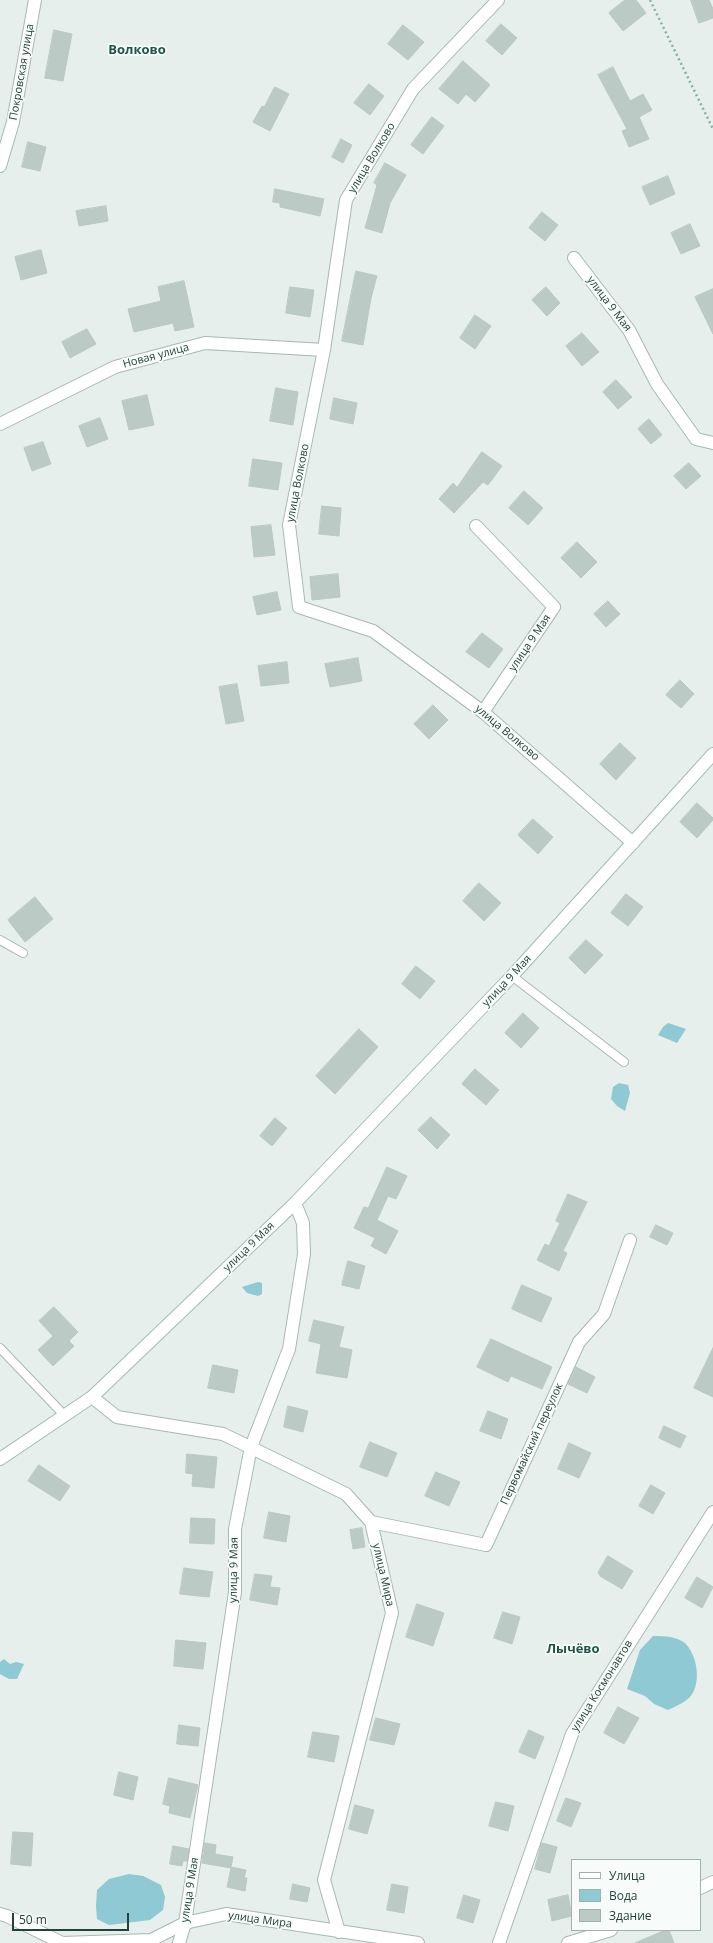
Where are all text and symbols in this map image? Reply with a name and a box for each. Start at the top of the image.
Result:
street label: Покровская улица [7,23,37,121]
district label: Волково [108,42,166,58]
street label: улица Волково [346,120,398,196]
street label: улица 9 Мая [584,274,634,334]
street label: Новая улица [121,341,191,371]
street label: улица Волково [284,443,312,523]
street label: улица 9 Мая [506,612,554,674]
street label: улица Волково [472,702,542,764]
street label: улица 9 Мая [480,952,534,1010]
street label: улица 9 Мая [221,1219,277,1275]
street label: Первомайский переулок [498,1381,566,1507]
street label: улица 9 Мая [227,1537,241,1603]
street label: улица Мира [369,1542,397,1608]
street label: улица Космонавтов [568,1638,636,1734]
district label: Лычёво [546,1641,600,1657]
street label: улица 9 Мая [178,1856,202,1924]
legend [571,1859,701,1931]
text: Улица [609,1867,645,1884]
text: Вода [609,1887,638,1904]
scale bar [14,1905,131,1931]
text: Здание [609,1907,652,1924]
street label: улица Мира [227,1909,293,1931]
text: 50 m [19,1911,47,1928]

